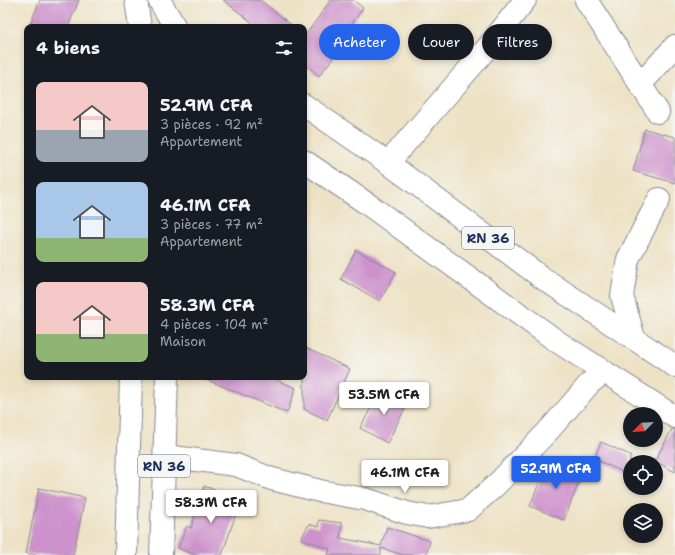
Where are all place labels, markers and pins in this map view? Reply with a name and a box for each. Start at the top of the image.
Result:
pin: 53.5M CFA [338,382,430,416]
pin: 52.9M CFA [510,456,602,490]
pin: 46.1M CFA [359,460,451,494]
pin: 58.3M CFA [165,490,257,524]

